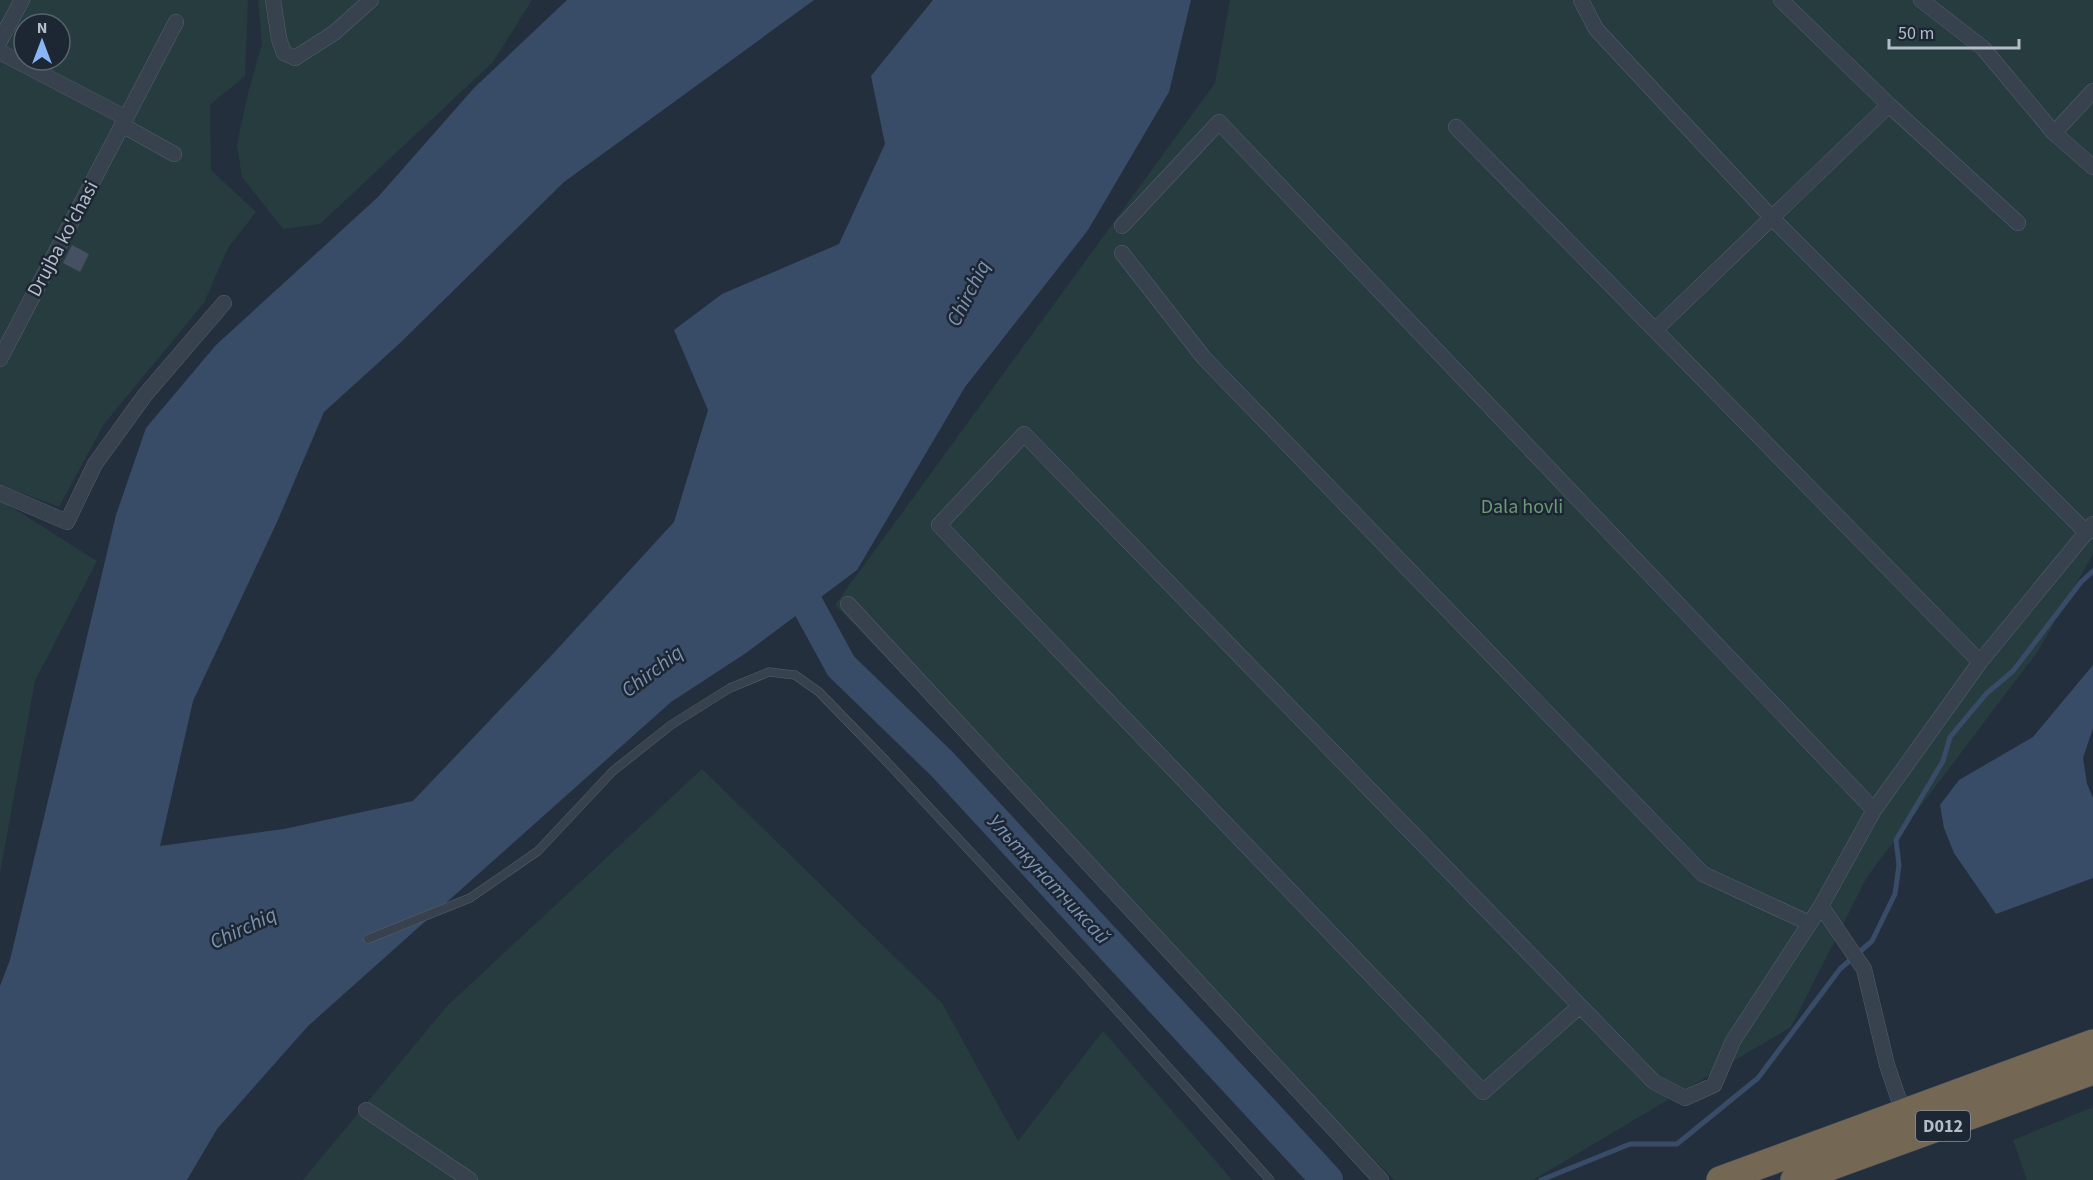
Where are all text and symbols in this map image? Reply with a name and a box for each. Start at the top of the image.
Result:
north arrow [12,12,72,72]
scale bar [1889,12,2020,50]
text: N [37,17,47,39]
text: 50 m [1898,21,1934,46]
street label: Drujba ko'chasi [21,176,105,302]
water label: Chirchiq [939,255,997,331]
park label: Dala hovli [1481,493,1563,521]
water label: Chirchiq [615,638,689,704]
water label: Ульткунатчиксай [981,807,1117,951]
water label: Chirchiq [205,899,281,957]
road number: D012 [1916,1111,1970,1141]

